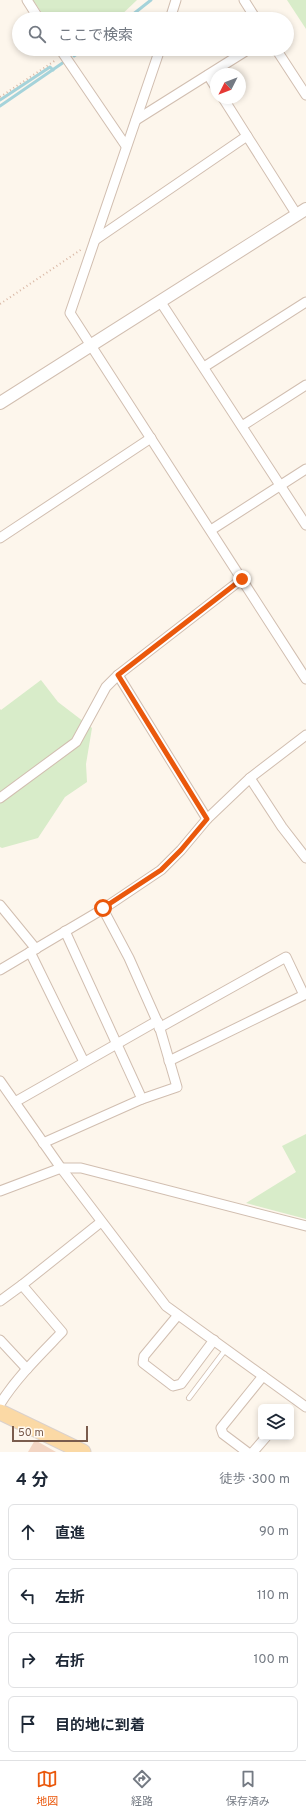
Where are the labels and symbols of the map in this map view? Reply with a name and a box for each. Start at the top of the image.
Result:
north arrow [210,68,246,104]
route end [233,570,251,588]
route start [94,899,112,917]
scale bar [12,1424,88,1443]

